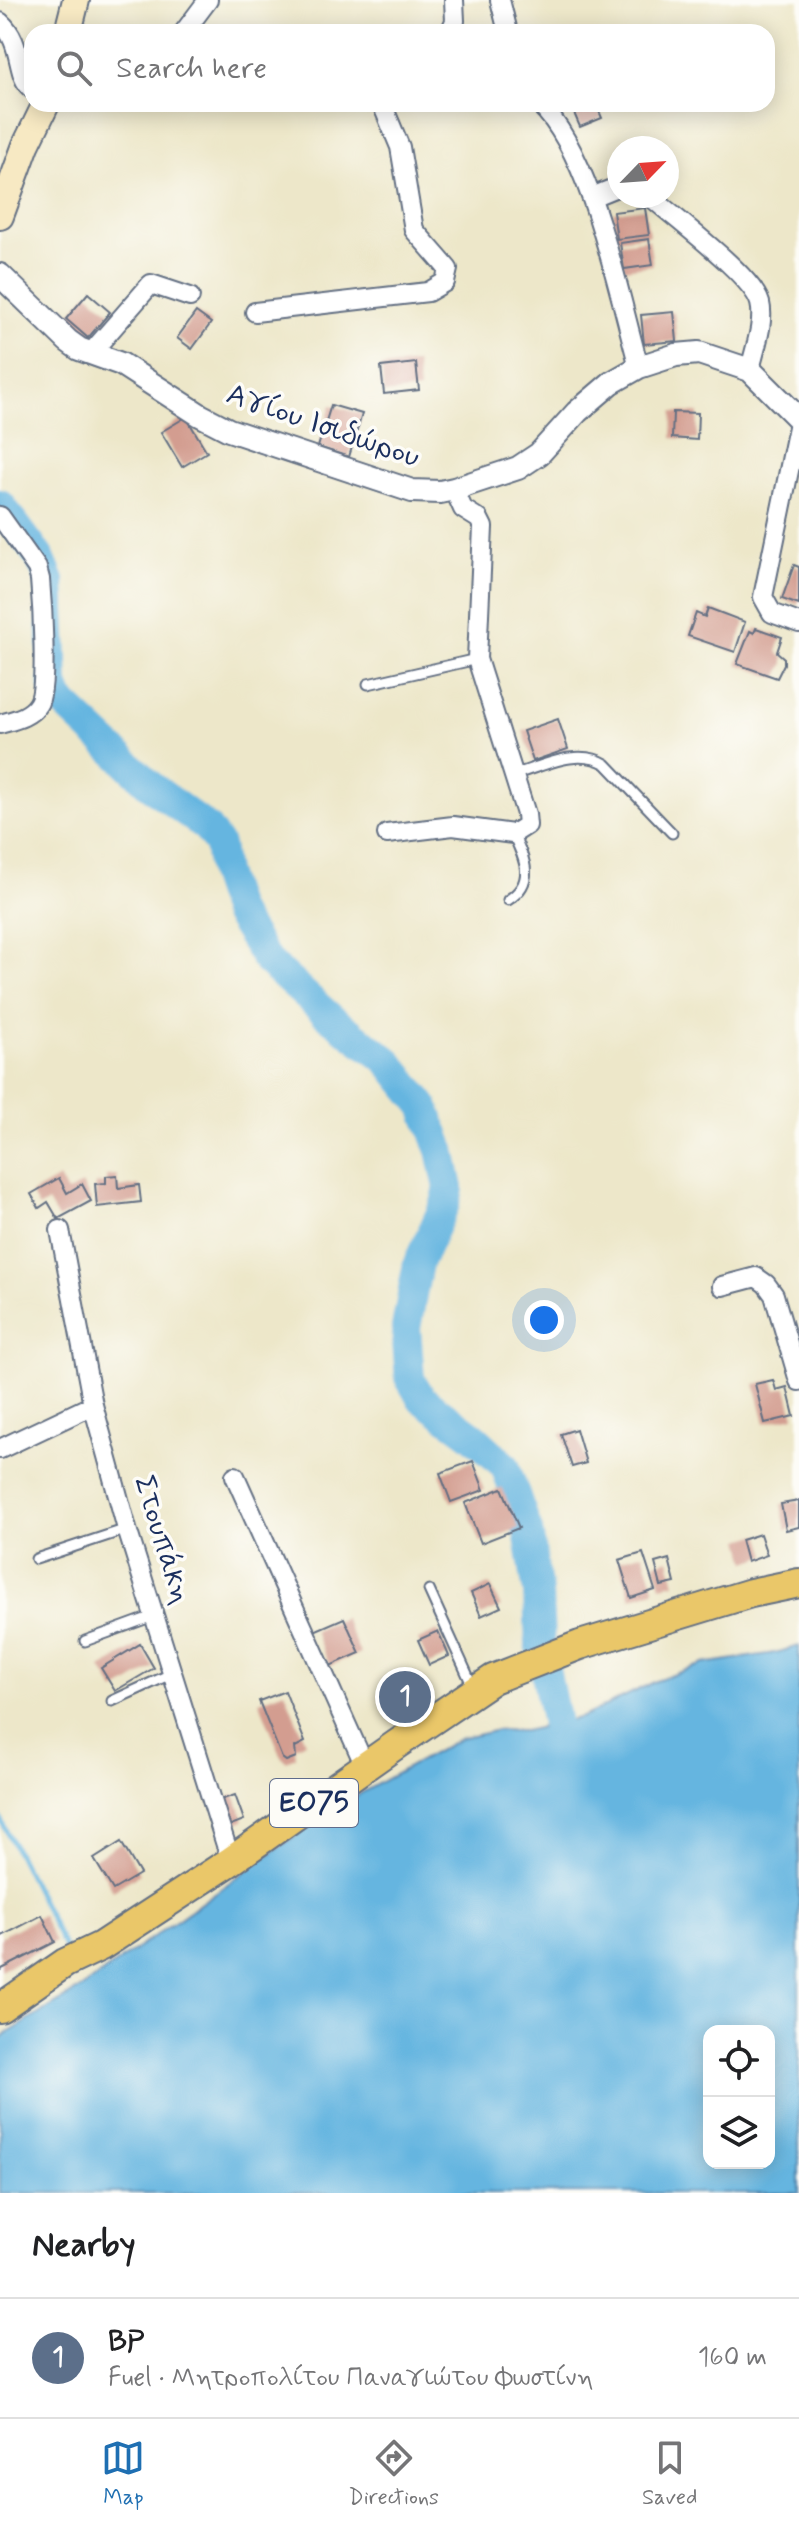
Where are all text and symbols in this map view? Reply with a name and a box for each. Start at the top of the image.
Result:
search box [24,24,775,112]
icon: search [52,46,96,90]
text: Search here [116,49,267,88]
north arrow [607,136,679,208]
street label: Αγίου Ισιδώρου [221,375,425,477]
your location [524,1300,564,1340]
street label: Στουπάκη [124,1471,200,1609]
pin: 1 [379,1667,431,1727]
road number: ΕΟ75 [270,1779,358,1827]
map controls [703,2025,775,2169]
button: locate [703,2025,775,2097]
button: layers [703,2097,775,2169]
text: Nearby [32,2223,136,2268]
text: BP [108,2322,144,2361]
text: 1 [52,2341,64,2375]
text: 160 m [698,2341,767,2375]
text: Fuel · Μητροπολίτου Παναγιώτου Φωστίνη [108,2361,594,2395]
tab: Map [101,2436,145,2512]
tab: Directions [348,2436,439,2512]
tab: Saved [642,2436,697,2512]

